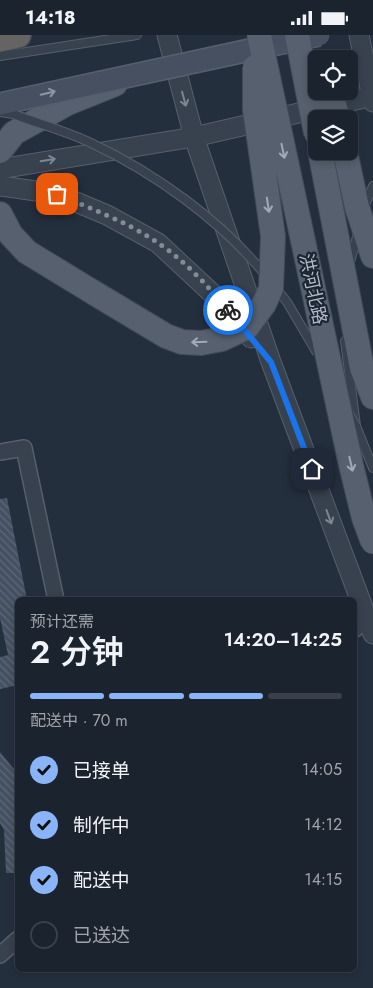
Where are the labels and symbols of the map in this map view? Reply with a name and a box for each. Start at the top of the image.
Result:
one-way arrow [39,88,55,98]
one-way arrow [180,91,190,107]
one-way arrow [279,143,288,159]
one-way arrow [40,155,56,165]
pin [36,173,78,215]
one-way arrow [264,197,274,213]
street label: 洪河北路 [293,251,333,327]
courier [203,285,253,335]
one-way arrow [191,337,208,347]
pin [291,448,333,490]
one-way arrow [347,456,356,472]
one-way arrow [325,509,334,524]

